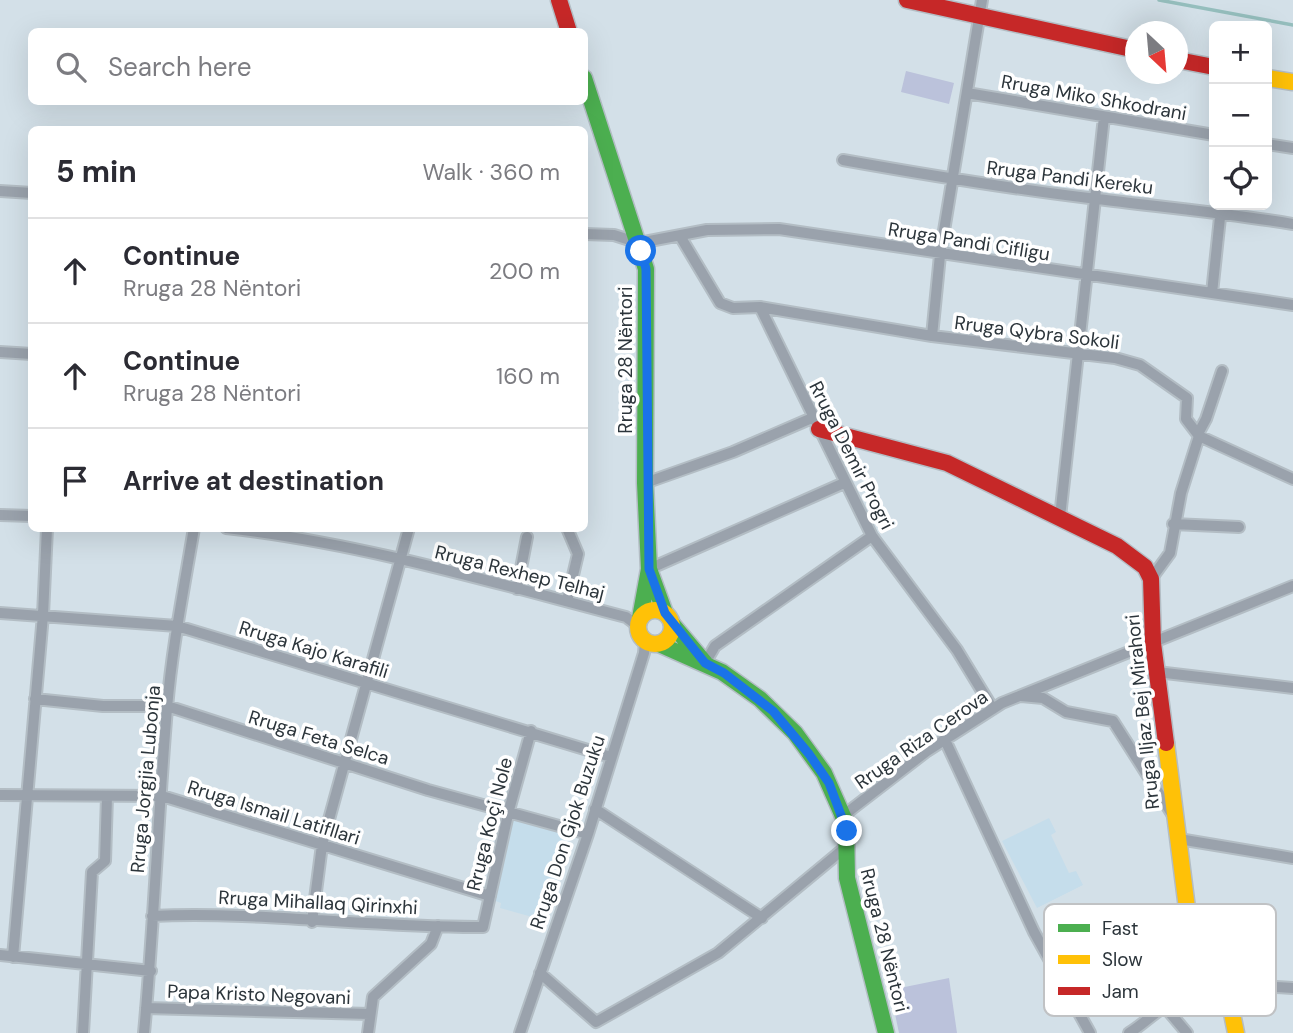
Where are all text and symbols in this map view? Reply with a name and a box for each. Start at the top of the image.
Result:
north arrow [1125,21,1188,84]
map controls [1209,21,1272,210]
button: + [1209,21,1272,84]
search box [28,28,588,105]
icon: search [52,48,90,86]
text: Search here [108,50,251,84]
street label: Rruga Miko Shkodrani [999,69,1189,126]
button: − [1209,84,1272,147]
button: locate [1209,147,1272,210]
text: 5 min [56,152,137,191]
street label: Rruga Pandi Kereku [985,155,1155,200]
text: Walk · 360 m [422,157,560,187]
street label: Rruga Pandi Cifligu [886,216,1052,267]
route start [625,235,656,266]
text: Continue [123,239,240,273]
icon: ahead [56,252,94,290]
text: 200 m [489,256,560,286]
text: Rruga 28 Nëntori [123,273,301,303]
street label: Rruga 28 Nëntori [613,286,638,434]
street label: Rruga Qybra Sokoli [953,310,1121,355]
text: Continue [123,344,240,378]
icon: ahead [56,357,94,395]
text: 160 m [496,361,560,391]
street label: Rruga Demir Progri [803,377,900,534]
text: Rruga 28 Nëntori [123,378,301,408]
icon: arrive [56,462,94,500]
text: Arrive at destination [123,464,384,498]
street label: Rruga Rexhep Telhaj [432,539,607,606]
street label: Rruga Iljaz Bej Mirahori [1120,613,1165,811]
street label: Rruga Kajo Karafili [236,615,392,684]
street label: Rruga Jorgjia Lubonja [125,684,166,874]
street label: Rruga Riza Cerova [850,684,993,795]
street label: Rruga Feta Selca [246,704,392,771]
street label: Rruga Don Gjok Buzuku [524,732,611,932]
street label: Rruga Koçi Nole [461,755,518,894]
street label: Rruga Ismail Latifllari [184,774,363,851]
route end [831,815,862,846]
street label: Rruga 28 Nëntori [855,866,914,1015]
street label: Rruga Mihallaq Qirinxhi [218,885,418,920]
legend [1044,904,1276,1016]
text: Fast [1102,916,1138,941]
text: Slow [1102,947,1143,972]
street label: Papa Kristo Negovani [167,979,351,1010]
text: Jam [1102,979,1139,1004]

